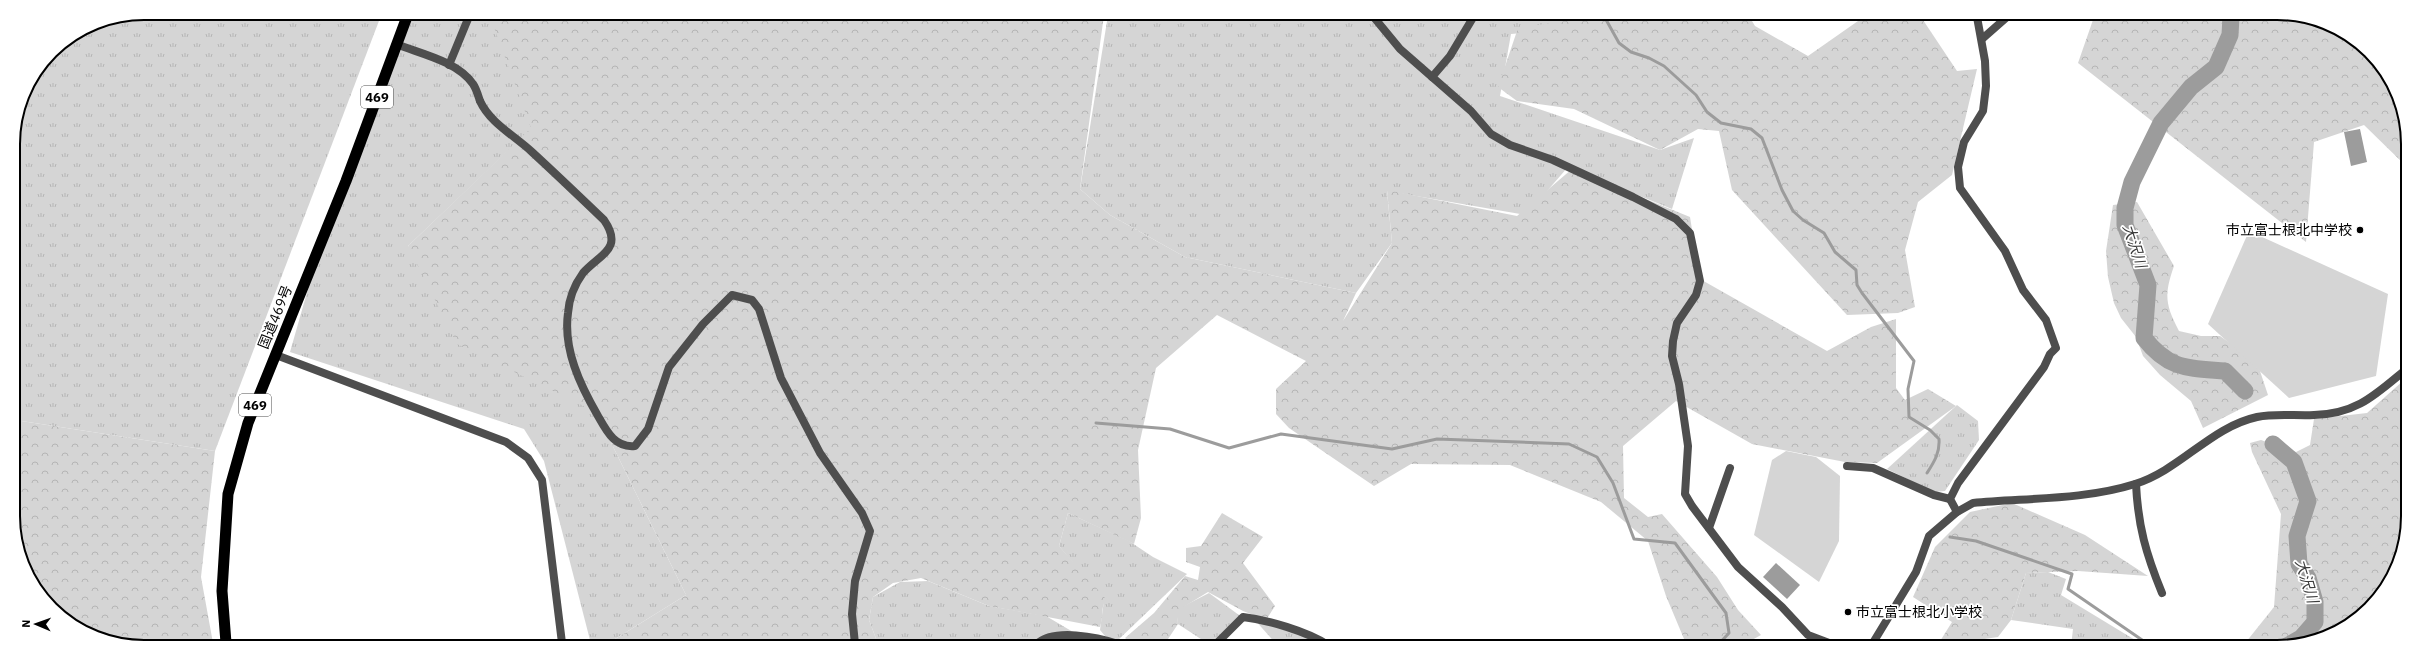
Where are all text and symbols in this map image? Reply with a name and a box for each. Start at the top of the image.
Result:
road number: 469 [361,86,393,108]
place label: 市立富士根北中学校 [2226,221,2352,239]
water label: 大沢川 [2119,222,2152,272]
marker: 市立富士根北中学校 [2355,225,2365,235]
street label: 国道469号 [254,282,296,352]
road number: 469 [239,394,271,416]
water label: 大沢川 [2291,557,2323,607]
place label: 市立富士根北小学校 [1856,603,1982,621]
north arrow [16,604,56,644]
marker: 市立富士根北小学校 [1843,607,1853,617]
text: N [19,619,33,628]

